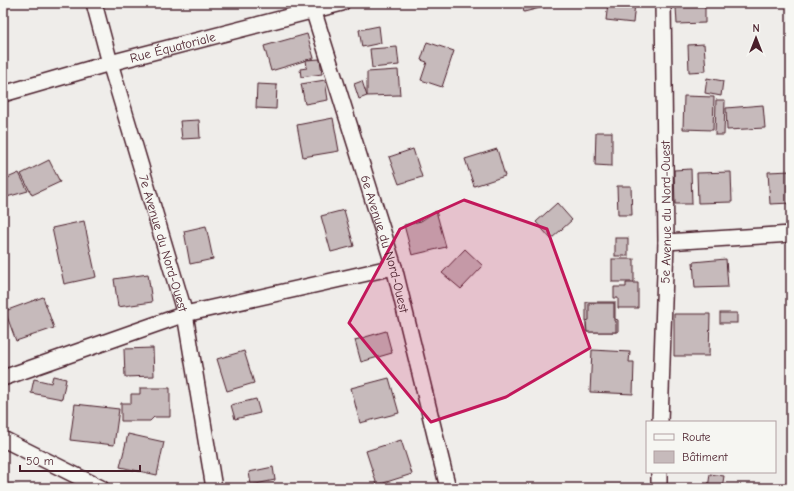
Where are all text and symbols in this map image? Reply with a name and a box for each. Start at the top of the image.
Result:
north arrow [736,18,776,58]
text: N [752,22,760,35]
street label: Rue Équatoriale [128,28,217,65]
street label: 5e Avenue du Nord-Ouest [657,139,674,284]
street label: 7e Avenue du Nord-Ouest [136,173,192,314]
street label: 6e Avenue du Nord-Ouest [358,173,413,315]
legend [646,421,776,473]
text: Route [682,430,711,444]
scale bar [20,447,140,473]
text: Bâtiment [682,450,728,464]
text: 50 m [26,454,54,468]

